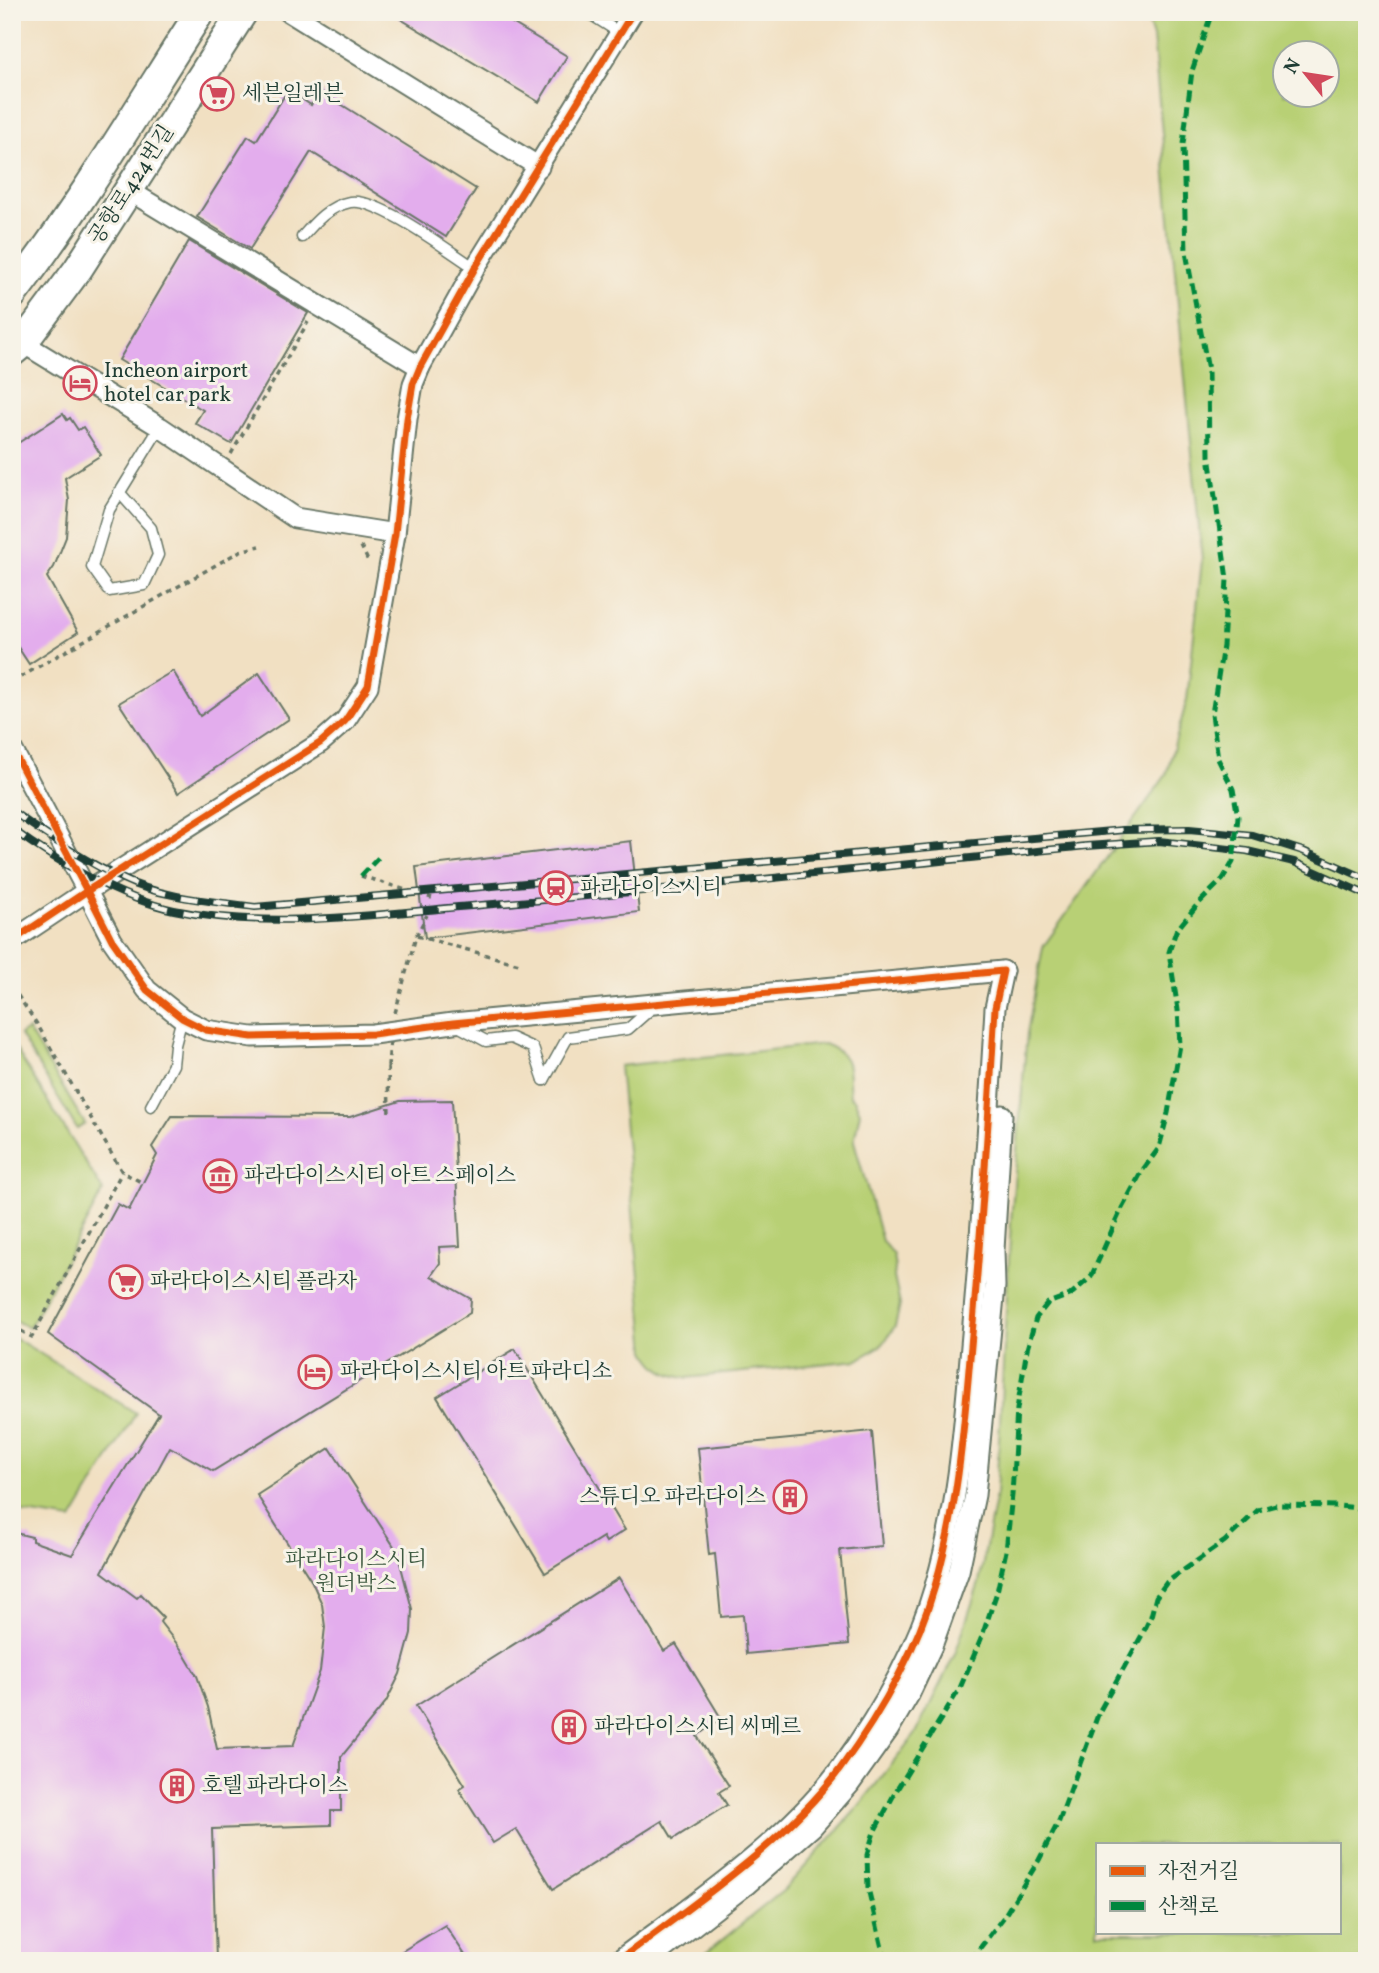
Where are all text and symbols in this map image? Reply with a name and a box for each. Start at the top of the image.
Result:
north arrow [1270,38,1340,108]
text: N [1278,54,1308,79]
supermarket icon: 세븐일레븐 [198,75,236,113]
place label: 세븐일레븐 [242,80,343,109]
street label: 공항로424번길 [82,120,182,250]
place label: Incheon airport hotel car park [104,357,248,410]
hotel icon: Incheon airport hotel car park [61,364,99,402]
station icon: 파라다이스시티 [537,869,575,907]
place label: 파라다이스시티 [580,874,722,903]
museum icon: 파라다이스시티 아트 스페이스 [201,1157,239,1195]
place label: 파라다이스시티 아트 스페이스 [244,1162,516,1191]
supermarket icon: 파라다이스시티 플라자 [107,1263,145,1301]
place label: 파라다이스시티 플라자 [150,1268,358,1297]
hotel icon: 파라다이스시티 아트 파라디소 [296,1353,334,1391]
place label: 파라다이스시티 아트 파라디소 [340,1358,612,1387]
building icon: 스튜디오 파라다이스 [771,1478,809,1516]
place label: 스튜디오 파라다이스 [579,1483,766,1512]
park label: 파라다이스시티 원더박스 [285,1546,427,1599]
building icon: 파라다이스시티 씨메르 [550,1708,588,1746]
place label: 파라다이스시티 씨메르 [594,1713,801,1742]
building icon: 호텔 파라다이스 [158,1767,196,1805]
place label: 호텔 파라다이스 [202,1772,348,1801]
legend [1096,1843,1340,1934]
text: 자전거길 [1158,1858,1239,1887]
text: 산책로 [1158,1893,1219,1922]

